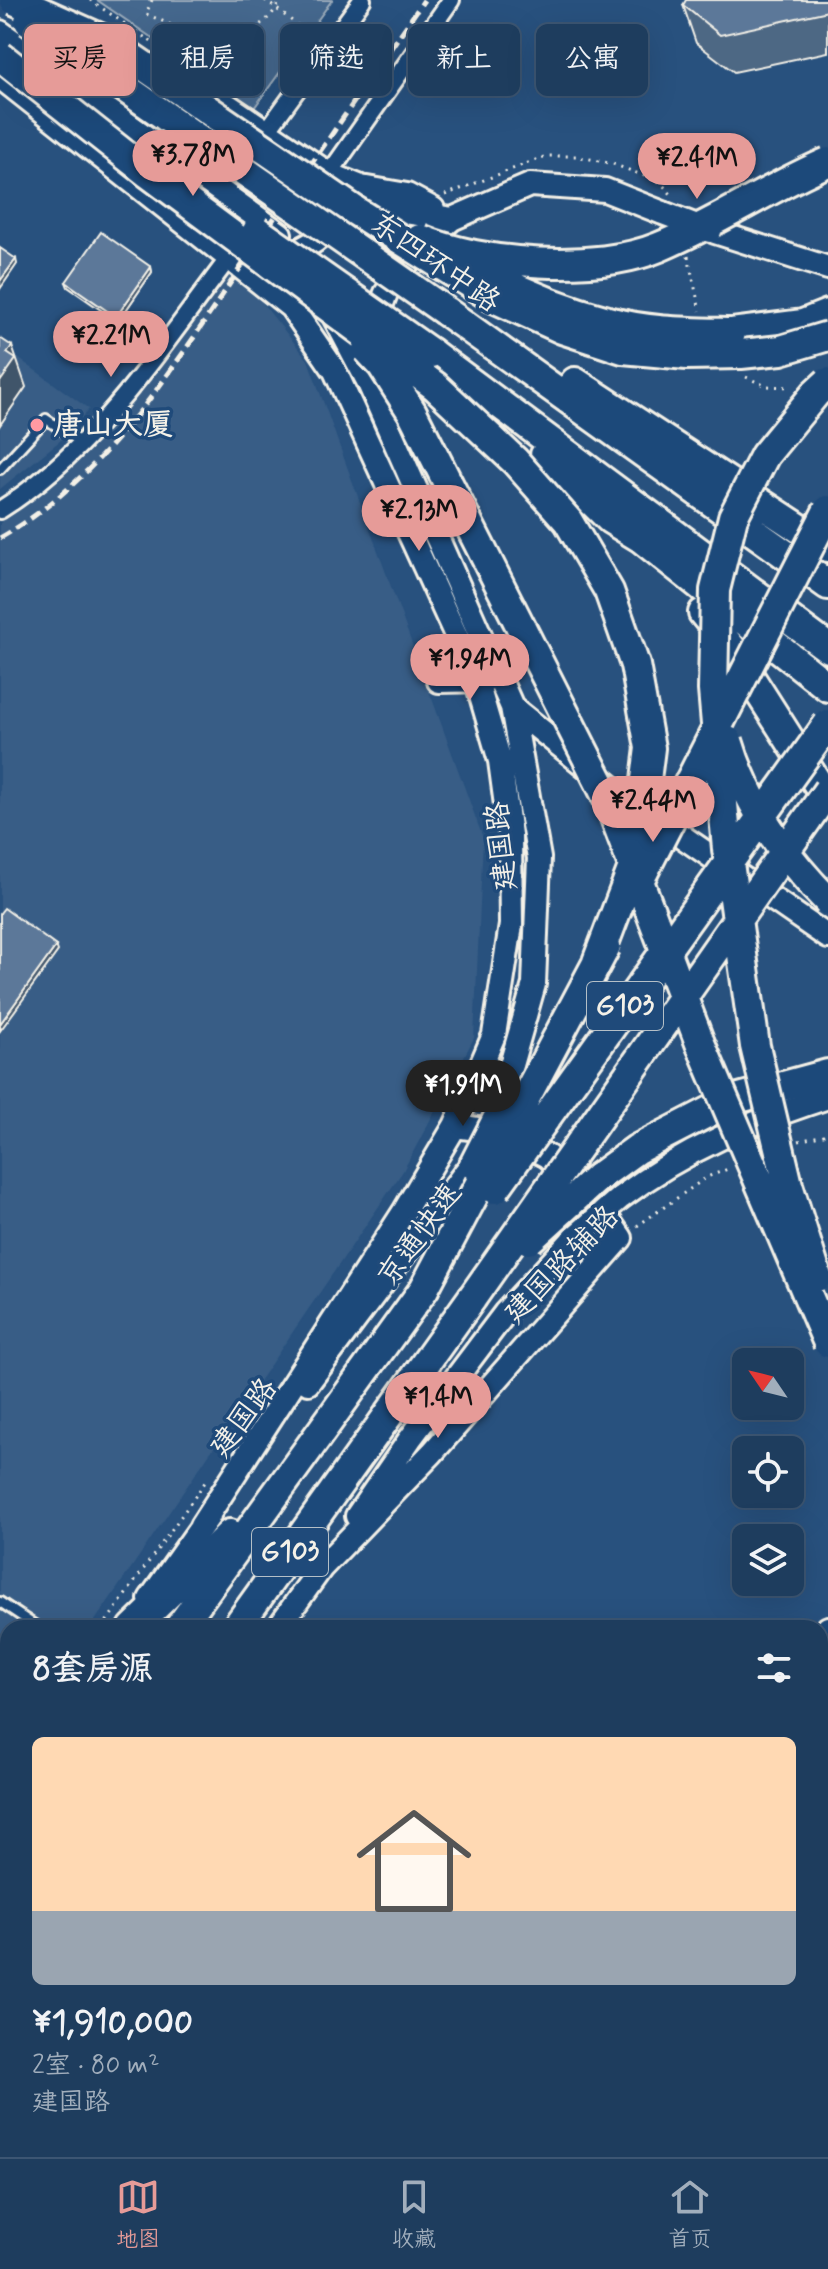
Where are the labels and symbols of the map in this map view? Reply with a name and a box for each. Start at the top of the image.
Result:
pin: ¥3.78M [128,130,258,198]
pin: ¥2.41M [632,133,762,201]
street label: 东四环中路 [362,204,508,322]
pin: ¥2.21M [46,311,176,379]
place label: 唐山大厦 [53,406,173,445]
marker: 唐山大厦 [28,416,46,434]
pin: ¥2.13M [354,485,484,553]
pin: ¥1.94M [405,634,535,702]
pin: ¥2.44M [588,776,718,844]
street label: 建国路 [478,799,526,893]
road number: G103 [587,982,663,1030]
pin: ¥1.91M [398,1060,528,1128]
street label: 京通快速 [369,1175,471,1295]
street label: 建国路辅路 [496,1198,628,1332]
north arrow [732,1348,804,1420]
street label: 建国路 [201,1370,287,1466]
pin: ¥1.4M [382,1372,494,1440]
road number: G103 [252,1528,328,1576]

